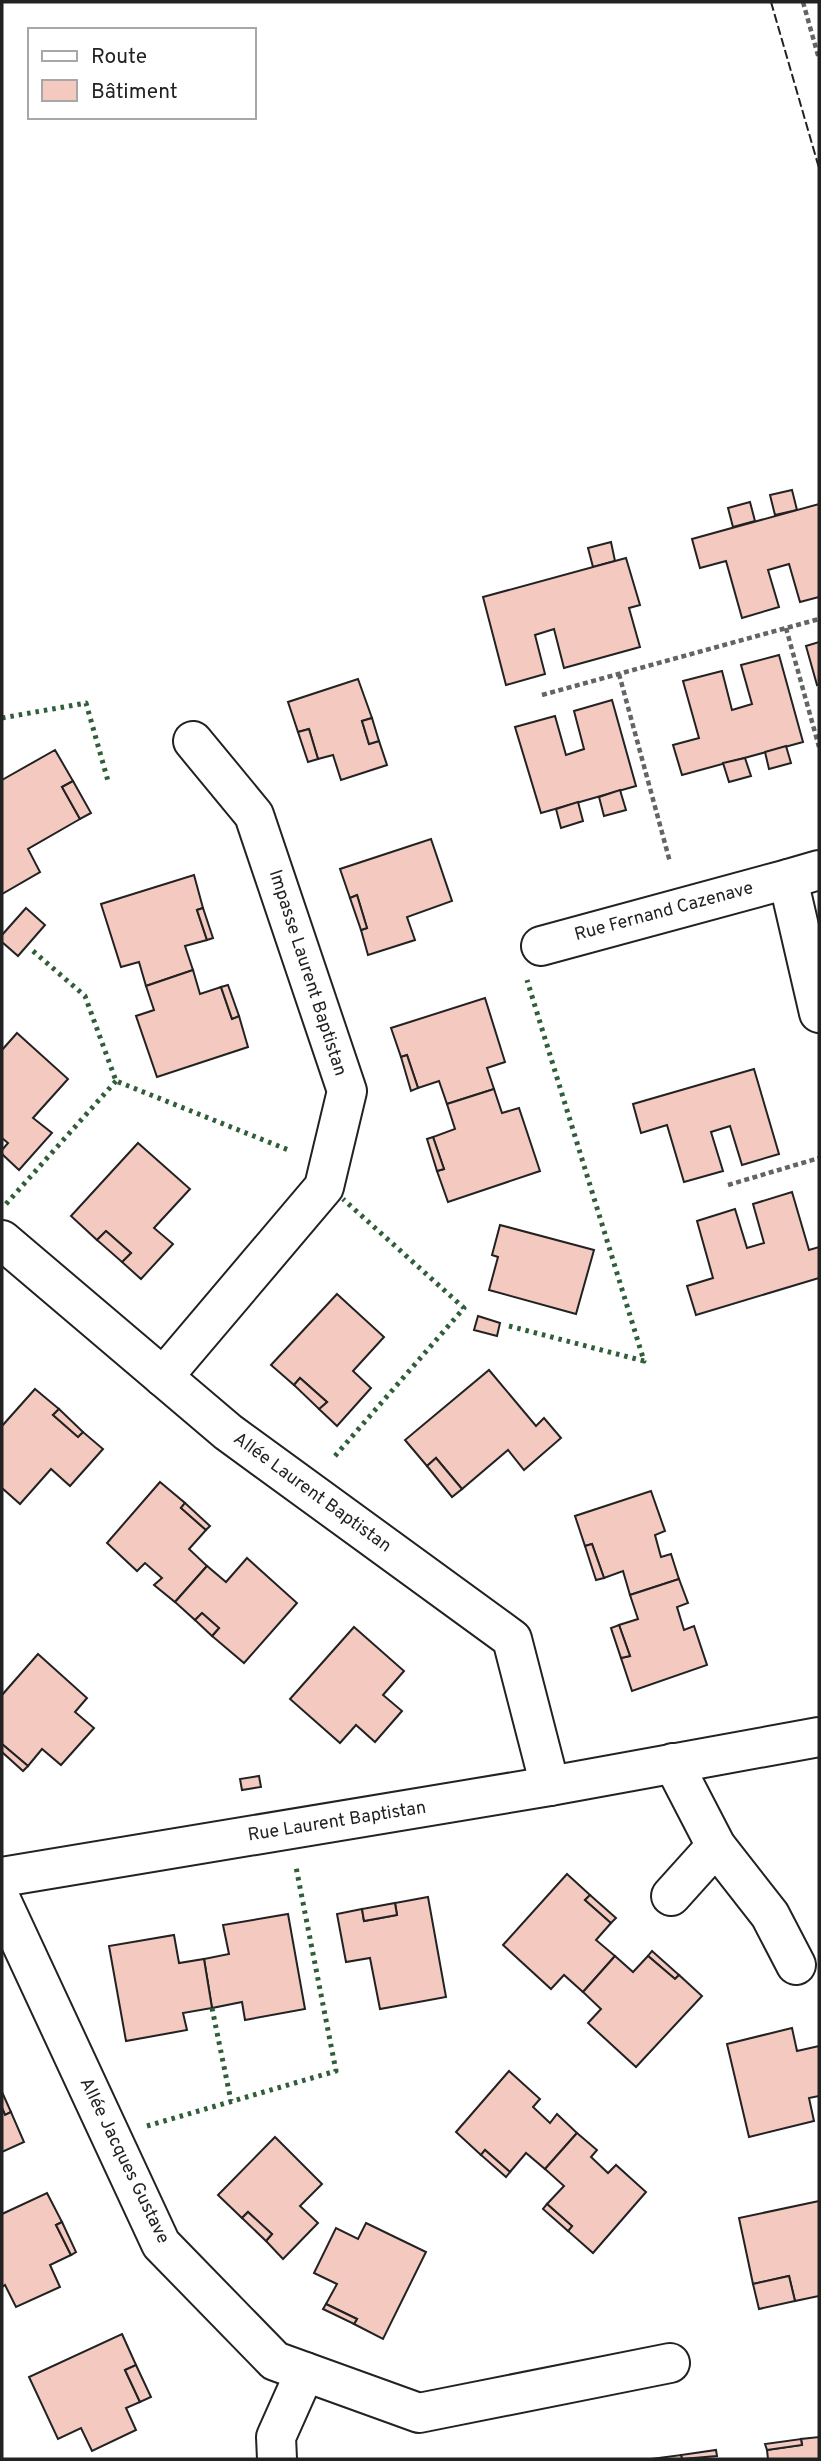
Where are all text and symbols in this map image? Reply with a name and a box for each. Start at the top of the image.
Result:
legend [28,28,256,119]
text: Route [91,44,147,71]
text: Bâtiment [91,79,178,106]
street label: Impasse Laurent Baptistan [263,867,351,1079]
street label: Rue Fernand Cazenave [572,877,756,947]
street label: Allée Laurent Baptistan [228,1428,396,1558]
street label: Rue Laurent Baptistan [246,1797,428,1847]
street label: Allée Jacques Gustave [74,2074,174,2248]

